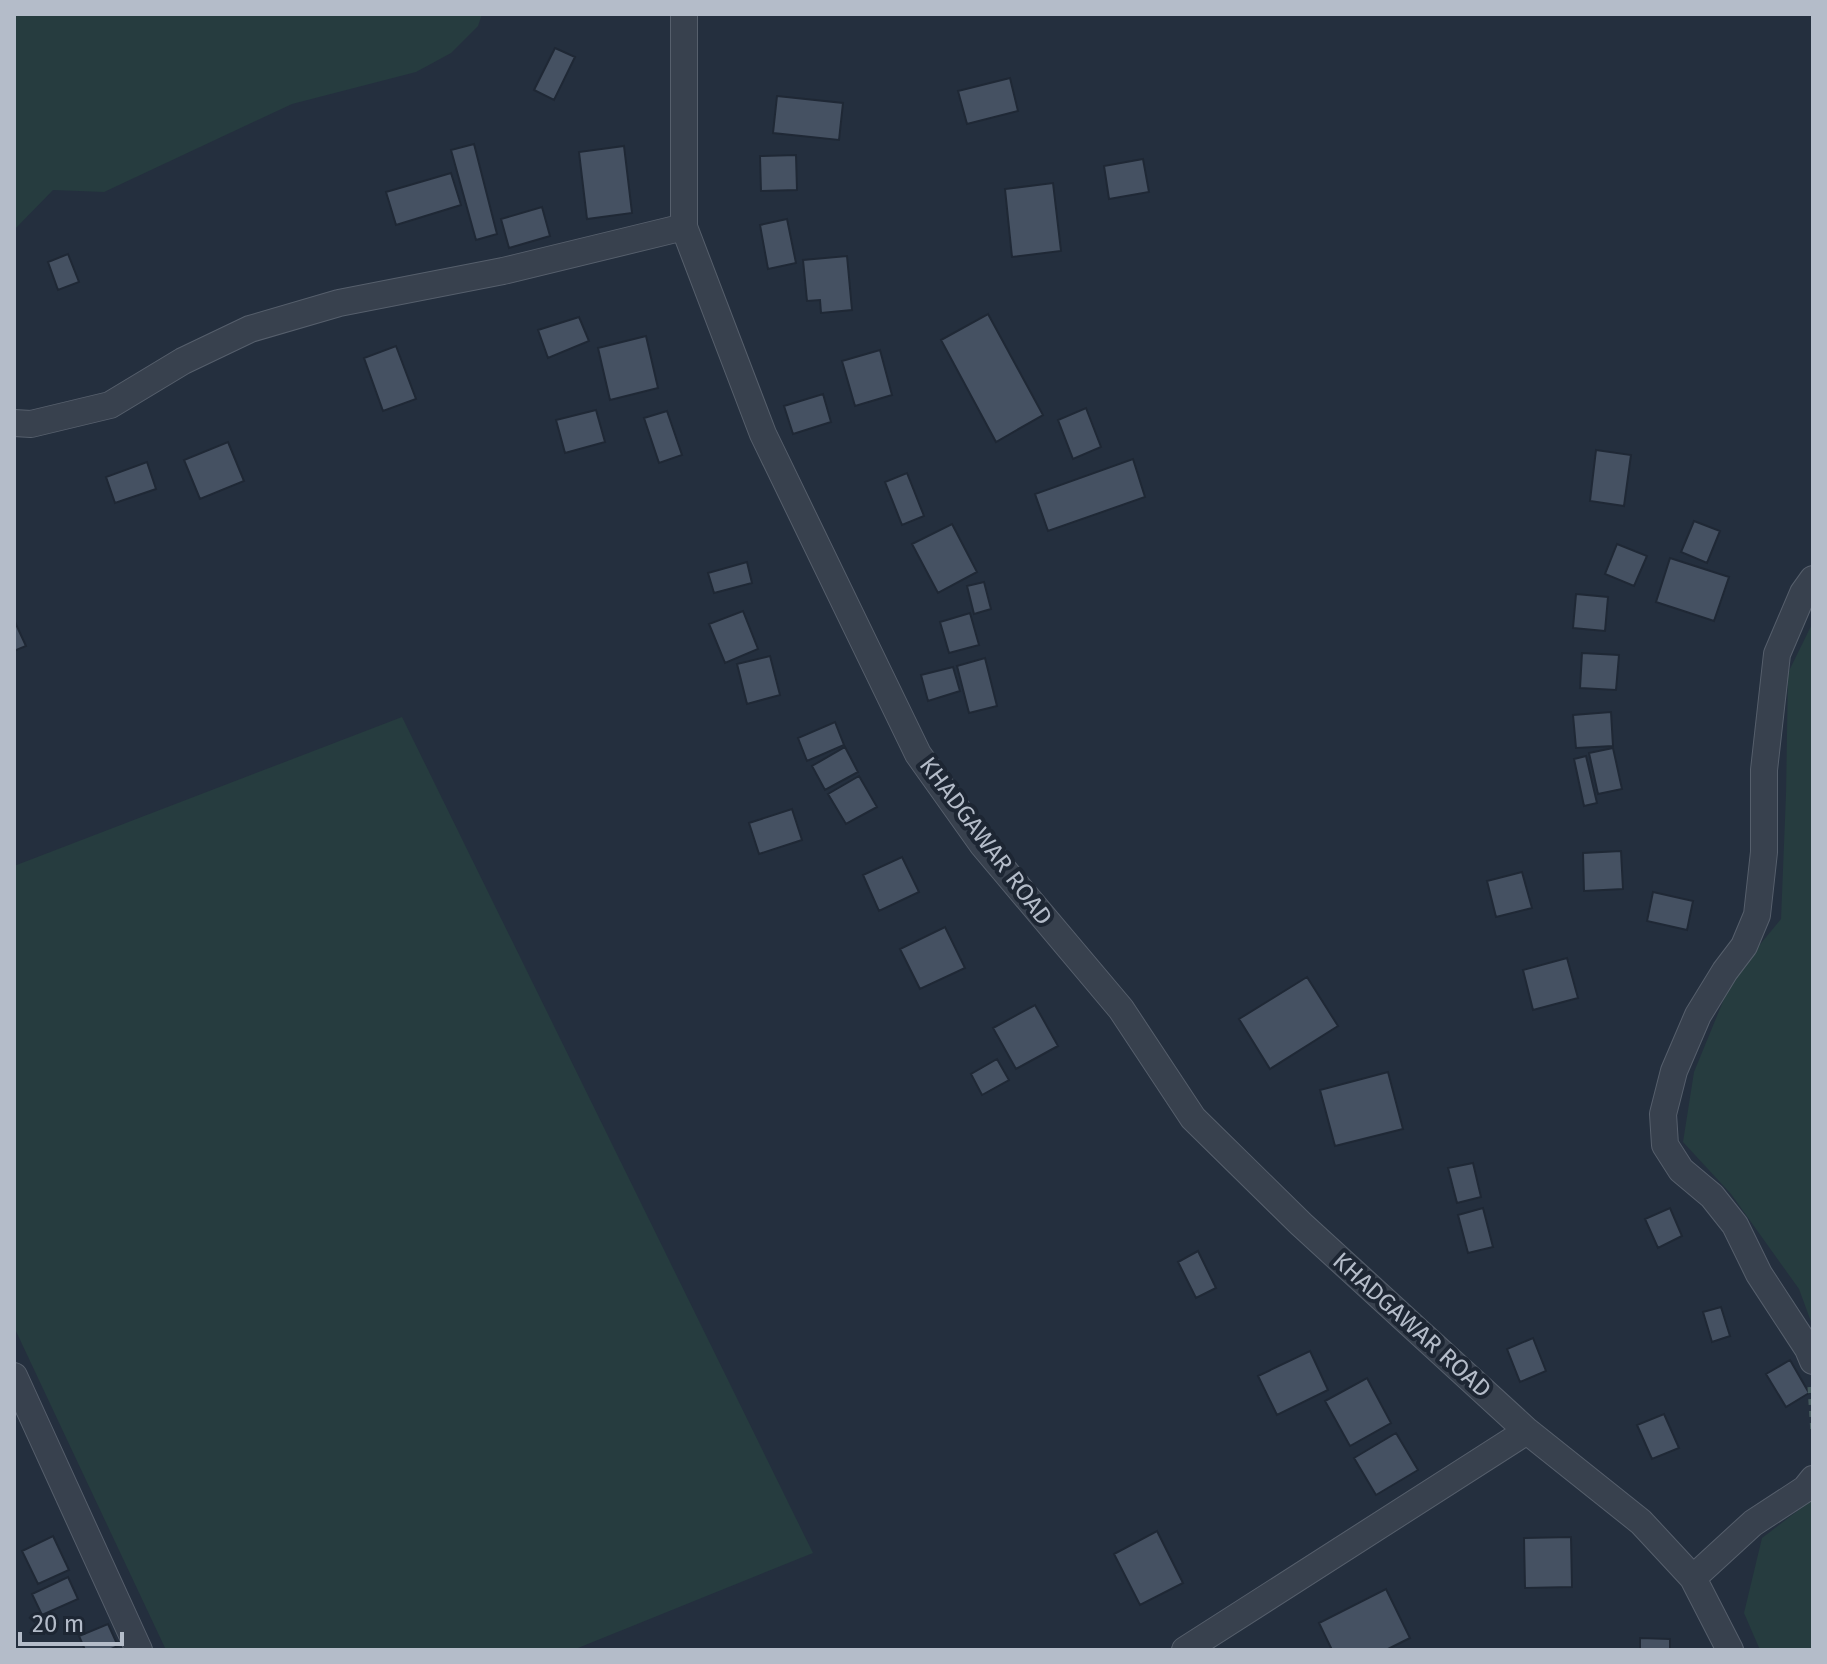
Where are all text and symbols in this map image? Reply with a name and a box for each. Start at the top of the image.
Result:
street label: KHADGAWAR ROAD [914,752,1058,930]
street label: KHADGAWAR ROAD [1327,1247,1497,1403]
scale bar [20,1596,122,1646]
text: 20 m [32,1610,84,1638]

